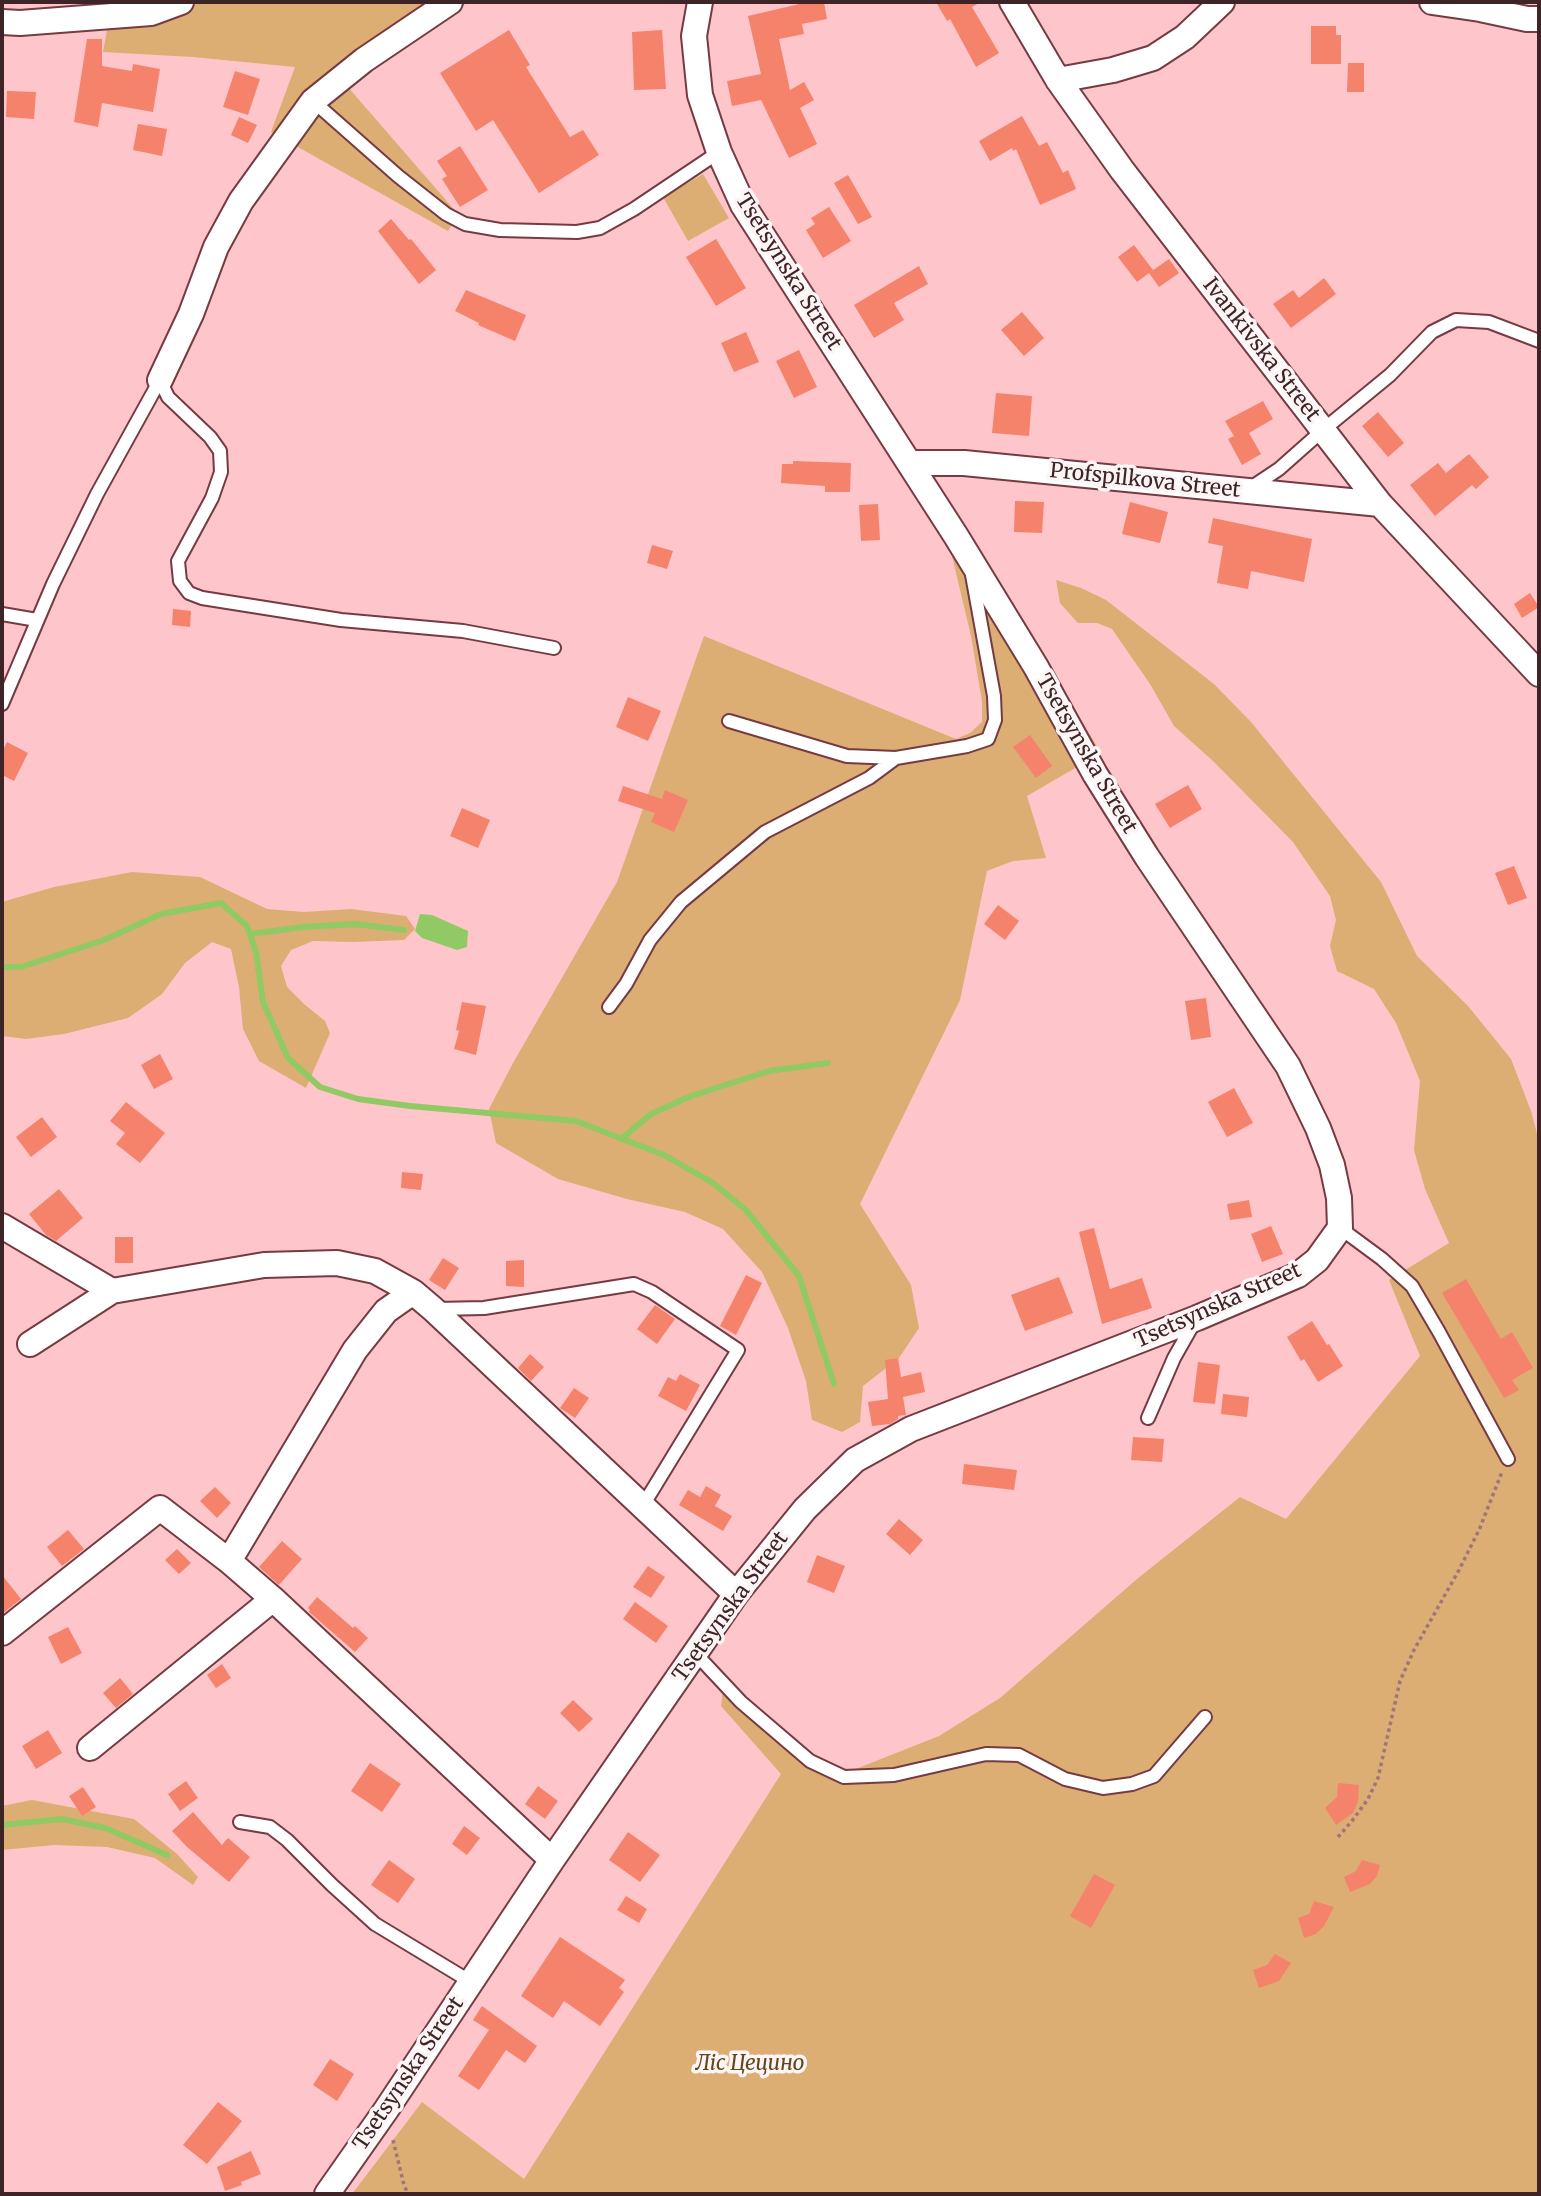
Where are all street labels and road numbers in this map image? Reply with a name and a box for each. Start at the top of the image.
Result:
street label: Tsetsynska Street [730,189,846,355]
street label: Ivankivska Street [1197,273,1325,427]
street label: Profspilkova Street [1048,458,1242,504]
street label: Tsetsynska Street [1030,670,1142,838]
street label: Tsetsynska Street [1131,1258,1305,1354]
street label: Tsetsynska Street [668,1527,794,1687]
street label: Tsetsynska Street [348,1992,470,2156]

